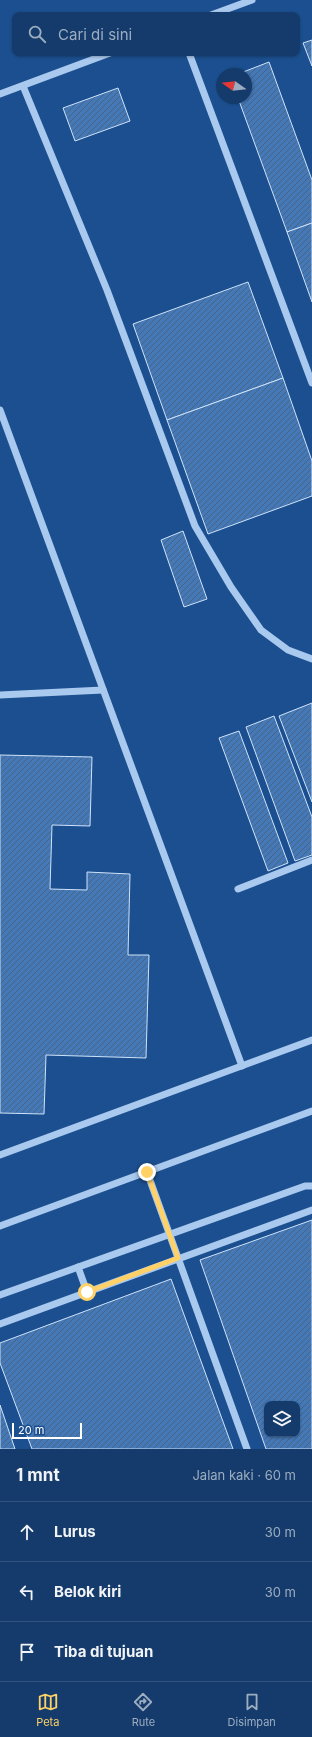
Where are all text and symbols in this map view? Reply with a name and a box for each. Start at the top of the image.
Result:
search box [12,12,300,56]
icon: search [26,23,48,45]
text: Cari di sini [58,25,132,44]
north arrow [216,68,252,104]
route end [138,1163,156,1181]
route start [78,1283,96,1301]
map controls [264,1401,300,1437]
button: layers [264,1401,300,1437]
scale bar [12,1421,82,1440]
text: 20 m [18,1423,44,1437]
text: 1 mnt [16,1465,60,1485]
text: Jalan kaki · 60 m [192,1467,296,1483]
icon: ahead [16,1521,38,1543]
text: Lurus [54,1522,96,1541]
text: 30 m [265,1524,296,1540]
icon: left [16,1581,38,1603]
text: Belok kiri [54,1582,121,1601]
text: 30 m [265,1584,296,1600]
icon: arrive [16,1641,38,1663]
text: Tiba di tujuan [54,1642,153,1661]
tab: Peta [36,1691,59,1729]
tab: Rute [132,1691,155,1729]
tab: Disimpan [228,1691,276,1729]

